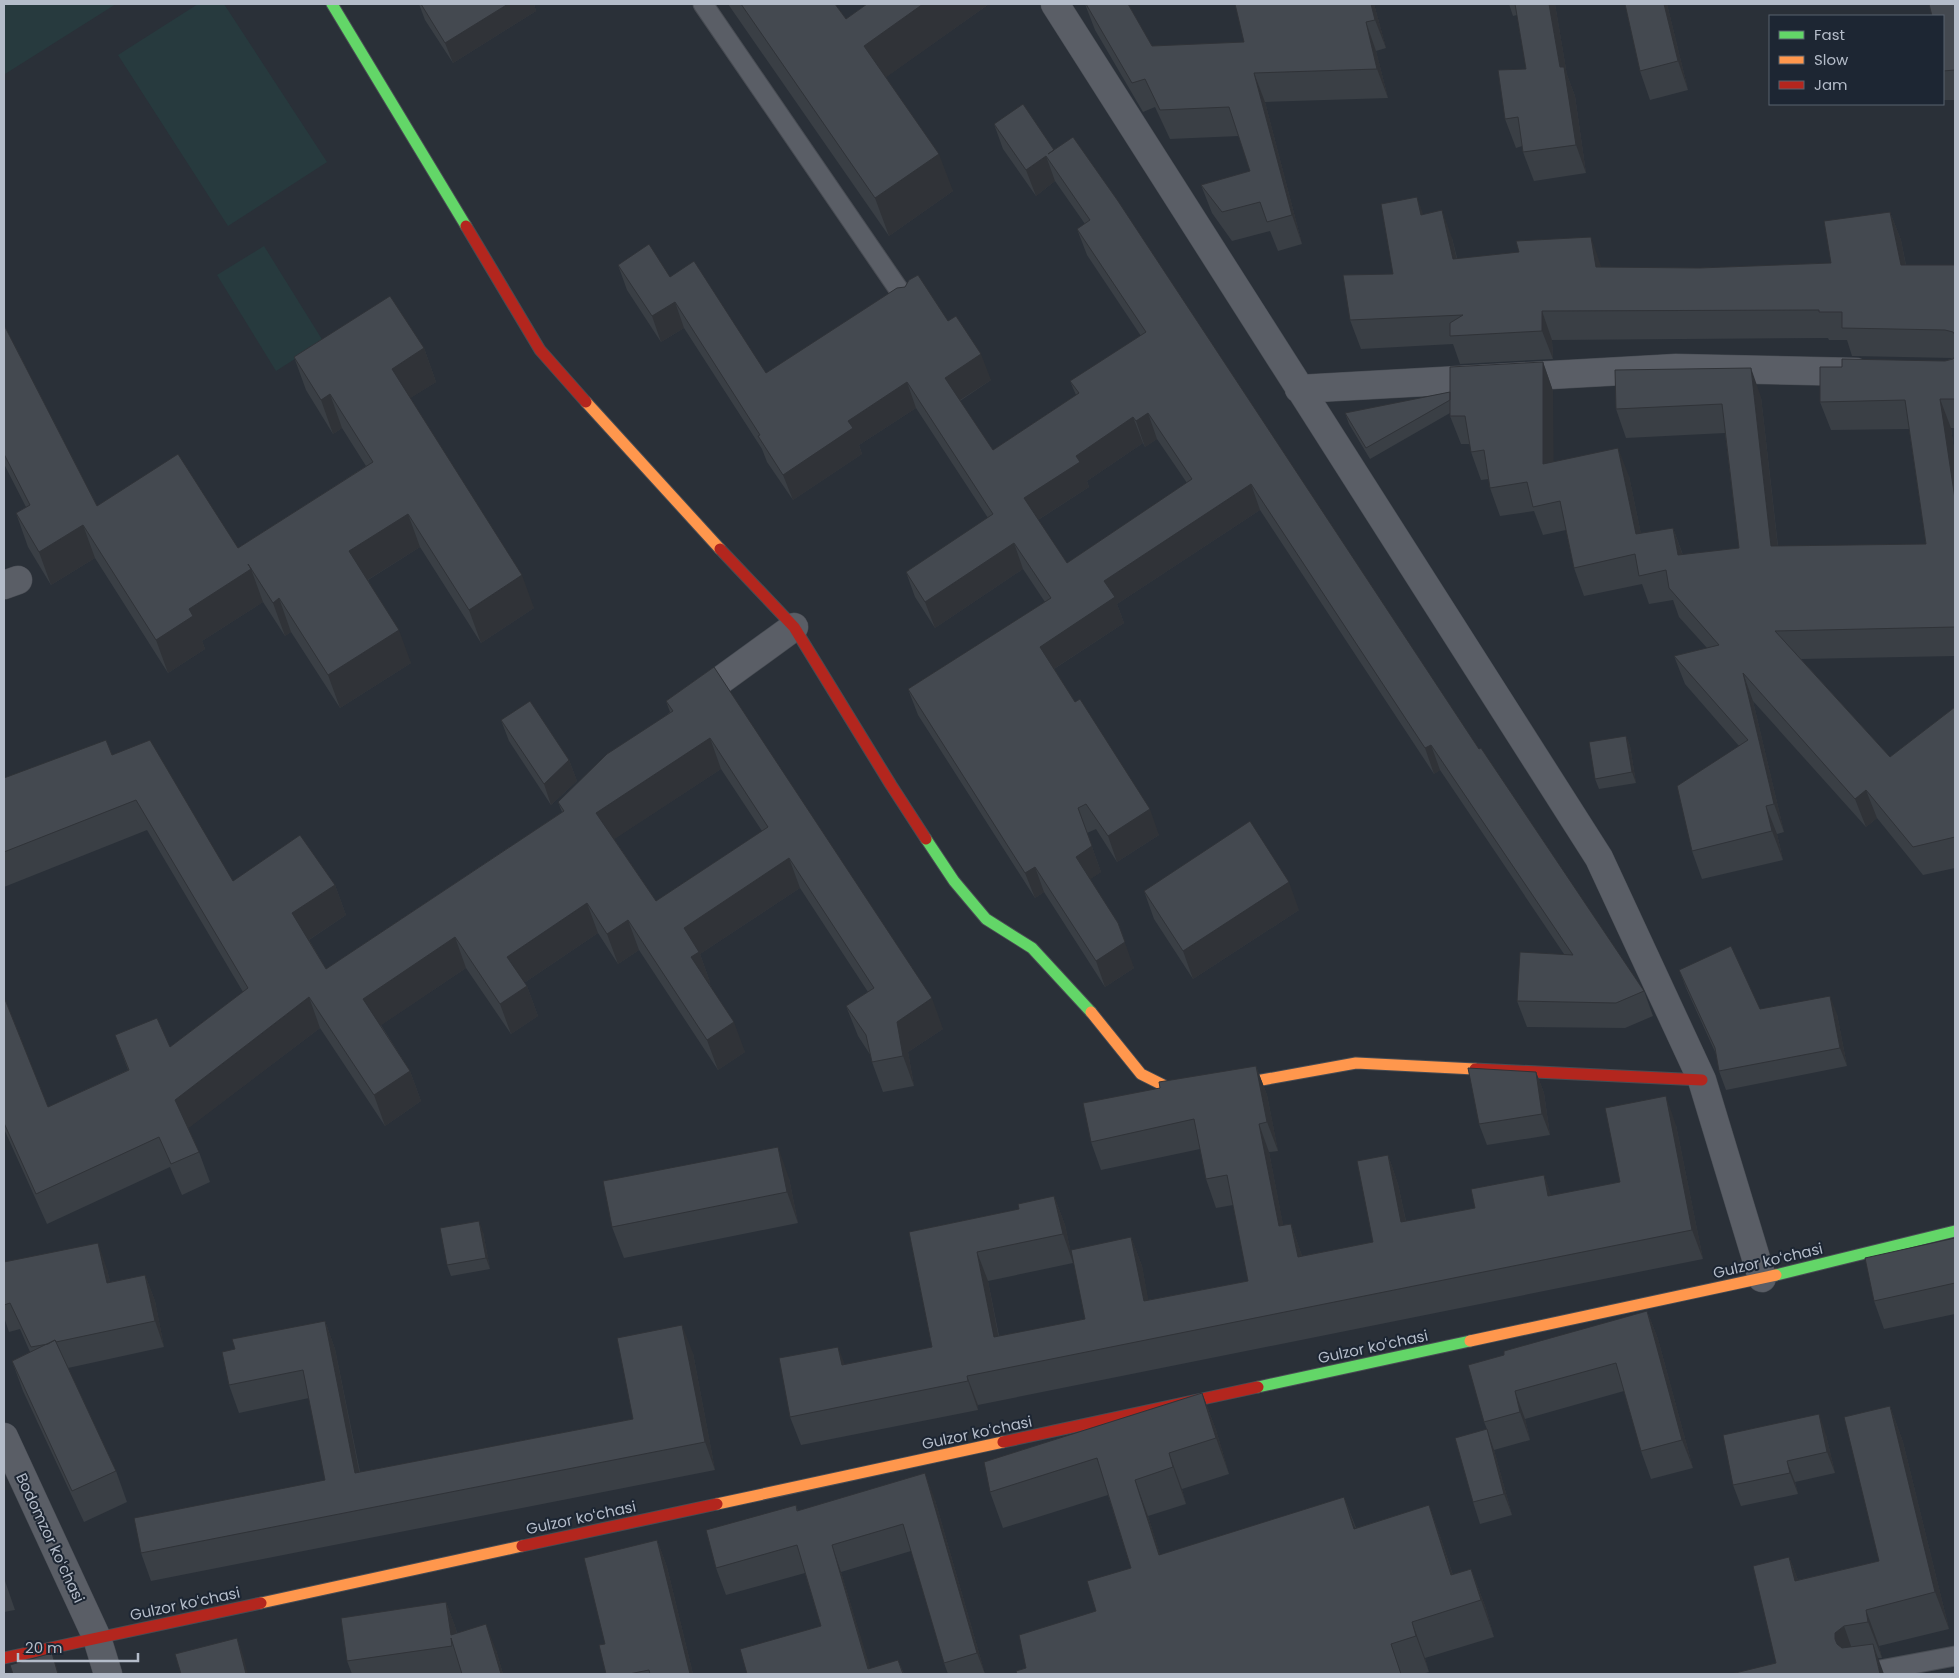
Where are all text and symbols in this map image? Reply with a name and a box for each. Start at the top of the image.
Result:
legend [1769,15,1944,105]
text: Fast [1814,24,1845,45]
text: Slow [1814,49,1849,70]
text: Jam [1814,74,1848,95]
street label: Gulzor koʻchasi [1711,1238,1825,1283]
street label: Gulzor koʻchasi [1316,1325,1430,1368]
street label: Gulzor koʻchasi [920,1411,1034,1454]
street label: Bodomzor koʻchasi [11,1469,90,1606]
street label: Gulzor koʻchasi [524,1496,638,1539]
street label: Gulzor koʻchasi [128,1582,242,1625]
scale bar [18,1630,138,1662]
text: 20 m [25,1637,63,1658]

